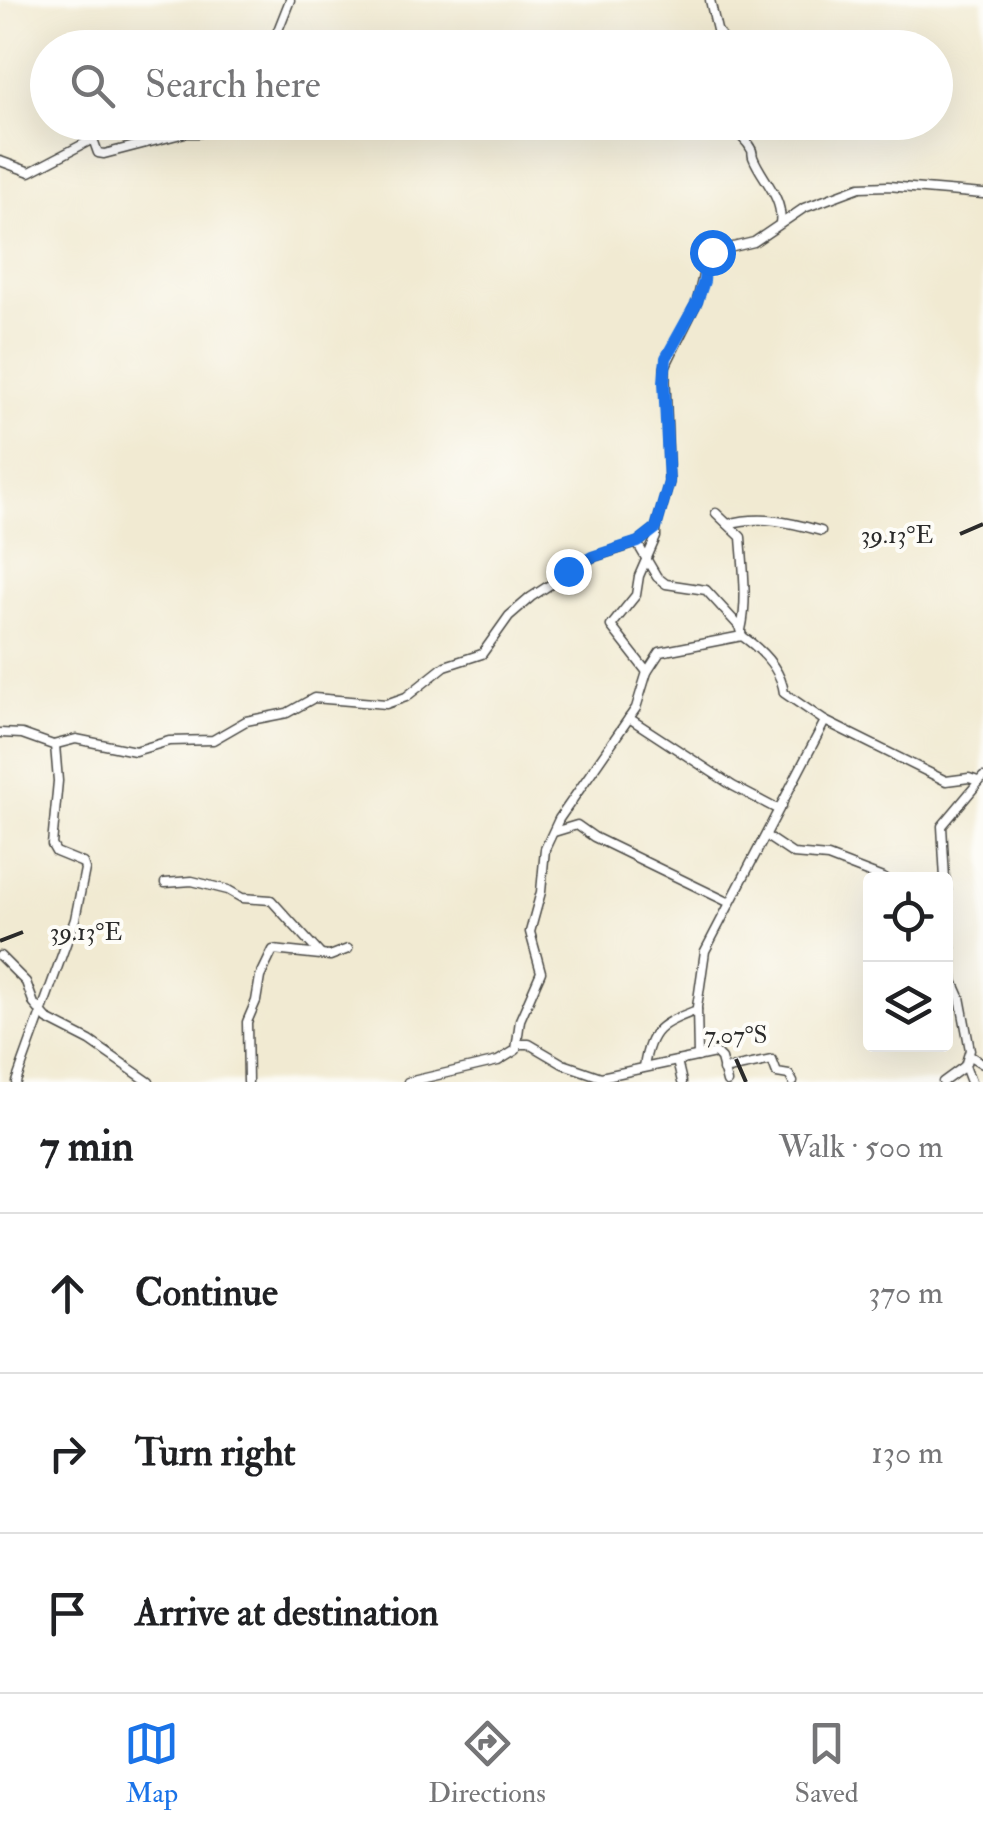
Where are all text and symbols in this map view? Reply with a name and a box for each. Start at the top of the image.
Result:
search box [30,30,953,140]
icon: search [65,58,120,113]
text: Search here [145,61,321,109]
route start [690,230,736,276]
text: 39.13°E [861,520,933,551]
route end [546,549,592,595]
map controls [863,872,953,1052]
button: locate [863,872,953,962]
text: 39.13°E [50,917,122,948]
button: layers [863,962,953,1052]
text: 7.07°S [705,1020,767,1051]
text: 7 min [40,1121,134,1173]
text: Walk · 500 m [779,1127,943,1167]
icon: ahead [40,1266,95,1321]
text: Continue [135,1269,278,1317]
text: 370 m [868,1273,943,1313]
icon: right [40,1426,95,1481]
text: Turn right [135,1429,296,1477]
text: 130 m [871,1433,943,1473]
icon: arrive [40,1586,95,1641]
text: Arrive at destination [135,1589,439,1637]
tab: Map [124,1716,179,1811]
tab: Directions [428,1716,546,1811]
tab: Saved [795,1716,859,1811]

